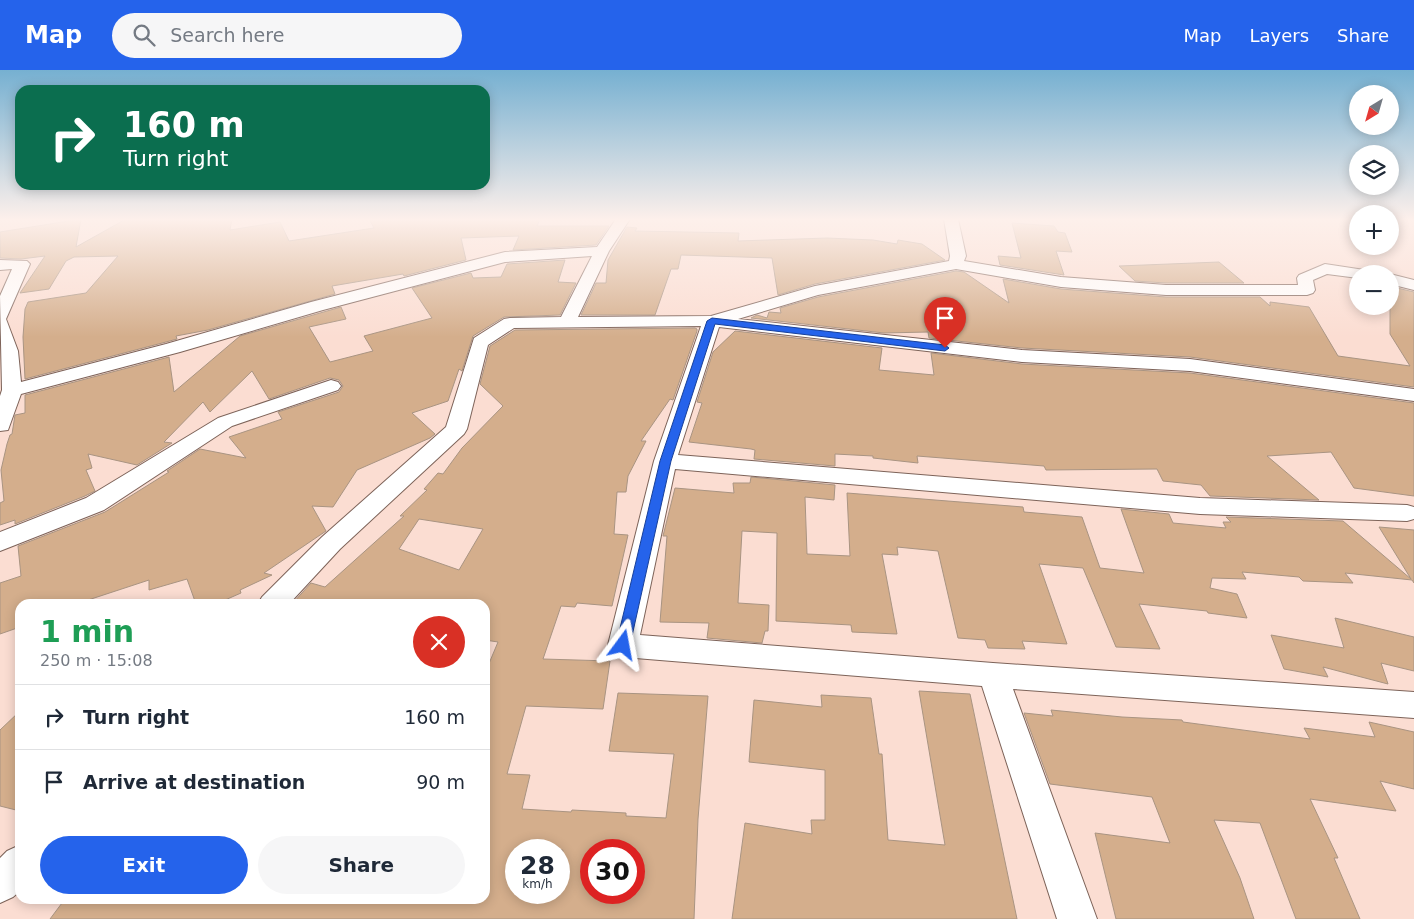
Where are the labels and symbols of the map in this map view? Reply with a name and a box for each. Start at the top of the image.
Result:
north arrow [1349,85,1399,135]
pin [924,297,966,348]
position arrow [596,618,648,670]
speed limit sign: 30 [580,839,645,904]

